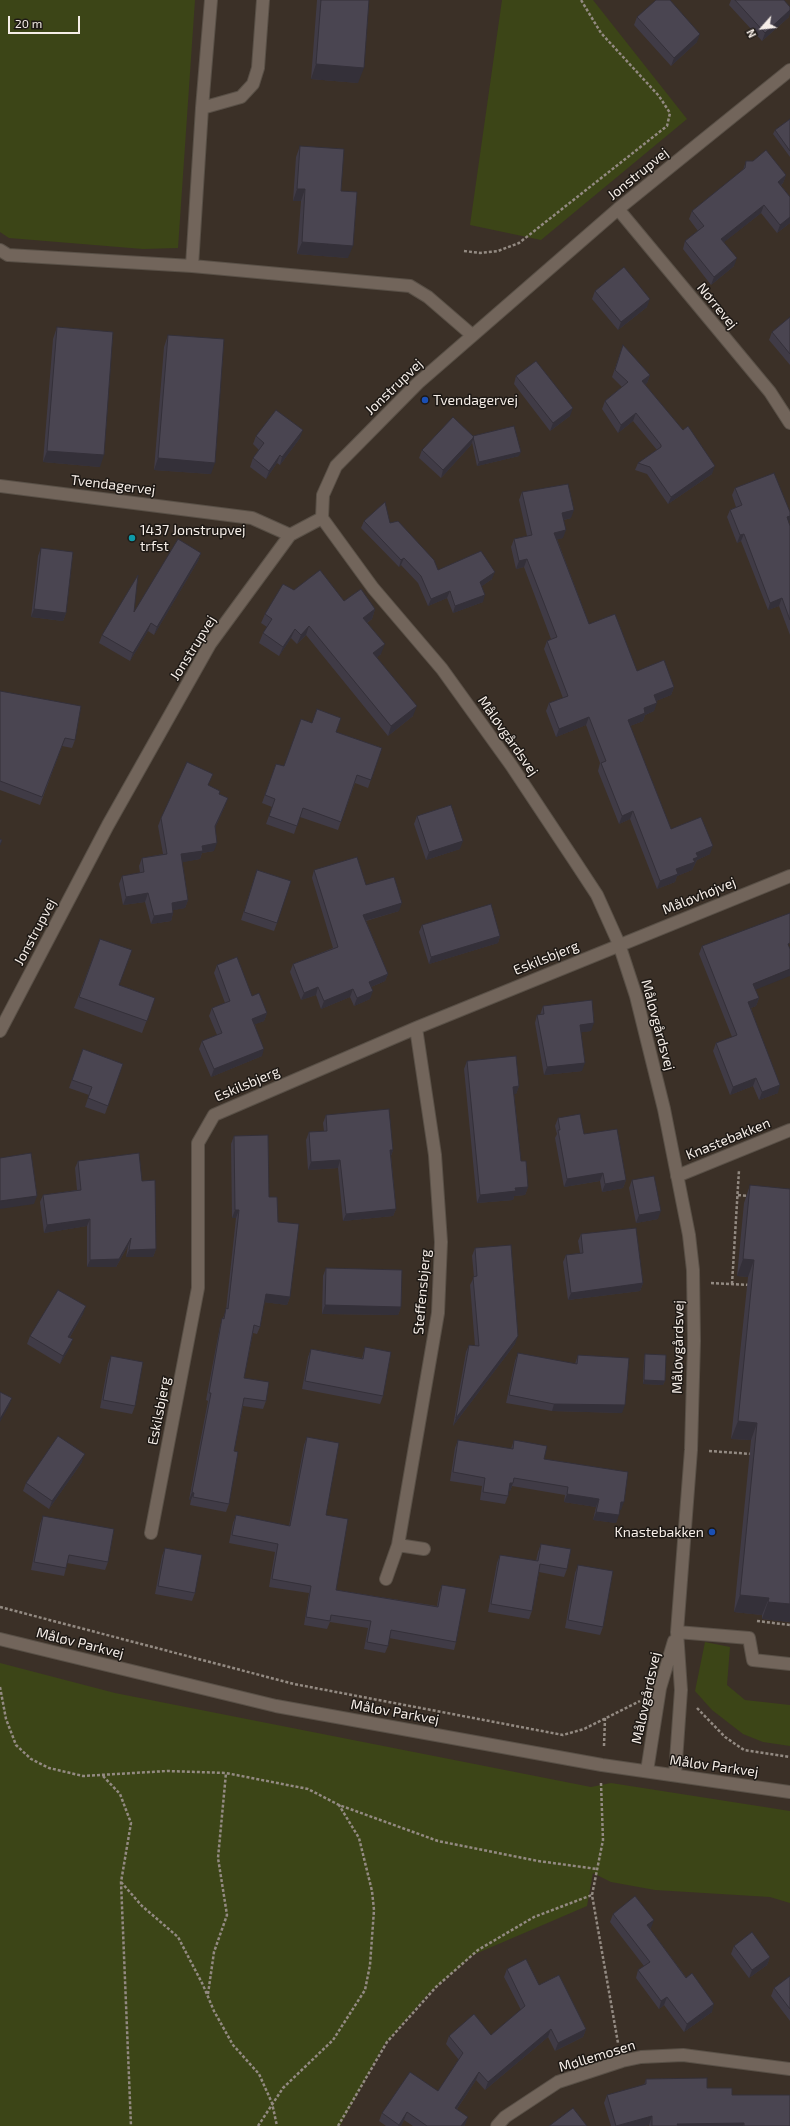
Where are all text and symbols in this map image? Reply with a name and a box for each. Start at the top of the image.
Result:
scale bar [10,8,82,34]
north arrow [742,8,782,48]
text: 20 m [15,16,42,30]
text: N [743,27,758,40]
street label: Jonstrupvej [604,144,672,204]
street label: Nørrevej [693,279,741,333]
street label: Jonstrupvej [362,356,426,418]
place label: Tvendagervej [433,392,518,408]
marker: Tvendagervej [420,395,430,405]
street label: Tvendagervej [70,471,156,499]
place label: 1437 Jonstrupvej trfst [140,522,246,554]
marker: 1437 Jonstrupvej trfst [127,533,137,543]
street label: Jonstrupvej [166,612,220,684]
street label: Måløvgårdsvej [474,693,542,779]
street label: Måløvhøjvej [660,874,738,918]
street label: Jonstrupvej [10,896,60,968]
street label: Eskilsbjerg [511,937,581,979]
street label: Måløvgårdsvej [638,978,678,1072]
street label: Eskilsbjerg [212,1063,282,1105]
street label: Knastebakken [683,1114,773,1164]
street label: Steffensbjerg [410,1249,434,1335]
street label: Måløvgårdsvej [669,1300,687,1394]
street label: Eskilsbjerg [144,1375,174,1447]
place label: Knastebakken [615,1524,704,1540]
marker: Knastebakken [707,1527,717,1537]
street label: Måløv Parkvej [34,1624,126,1662]
street label: Måløvgårdsvej [628,1650,664,1746]
street label: Måløv Parkvej [349,1696,441,1728]
street label: Måløv Parkvej [668,1751,760,1781]
street label: Møllemosen [557,2036,637,2076]

